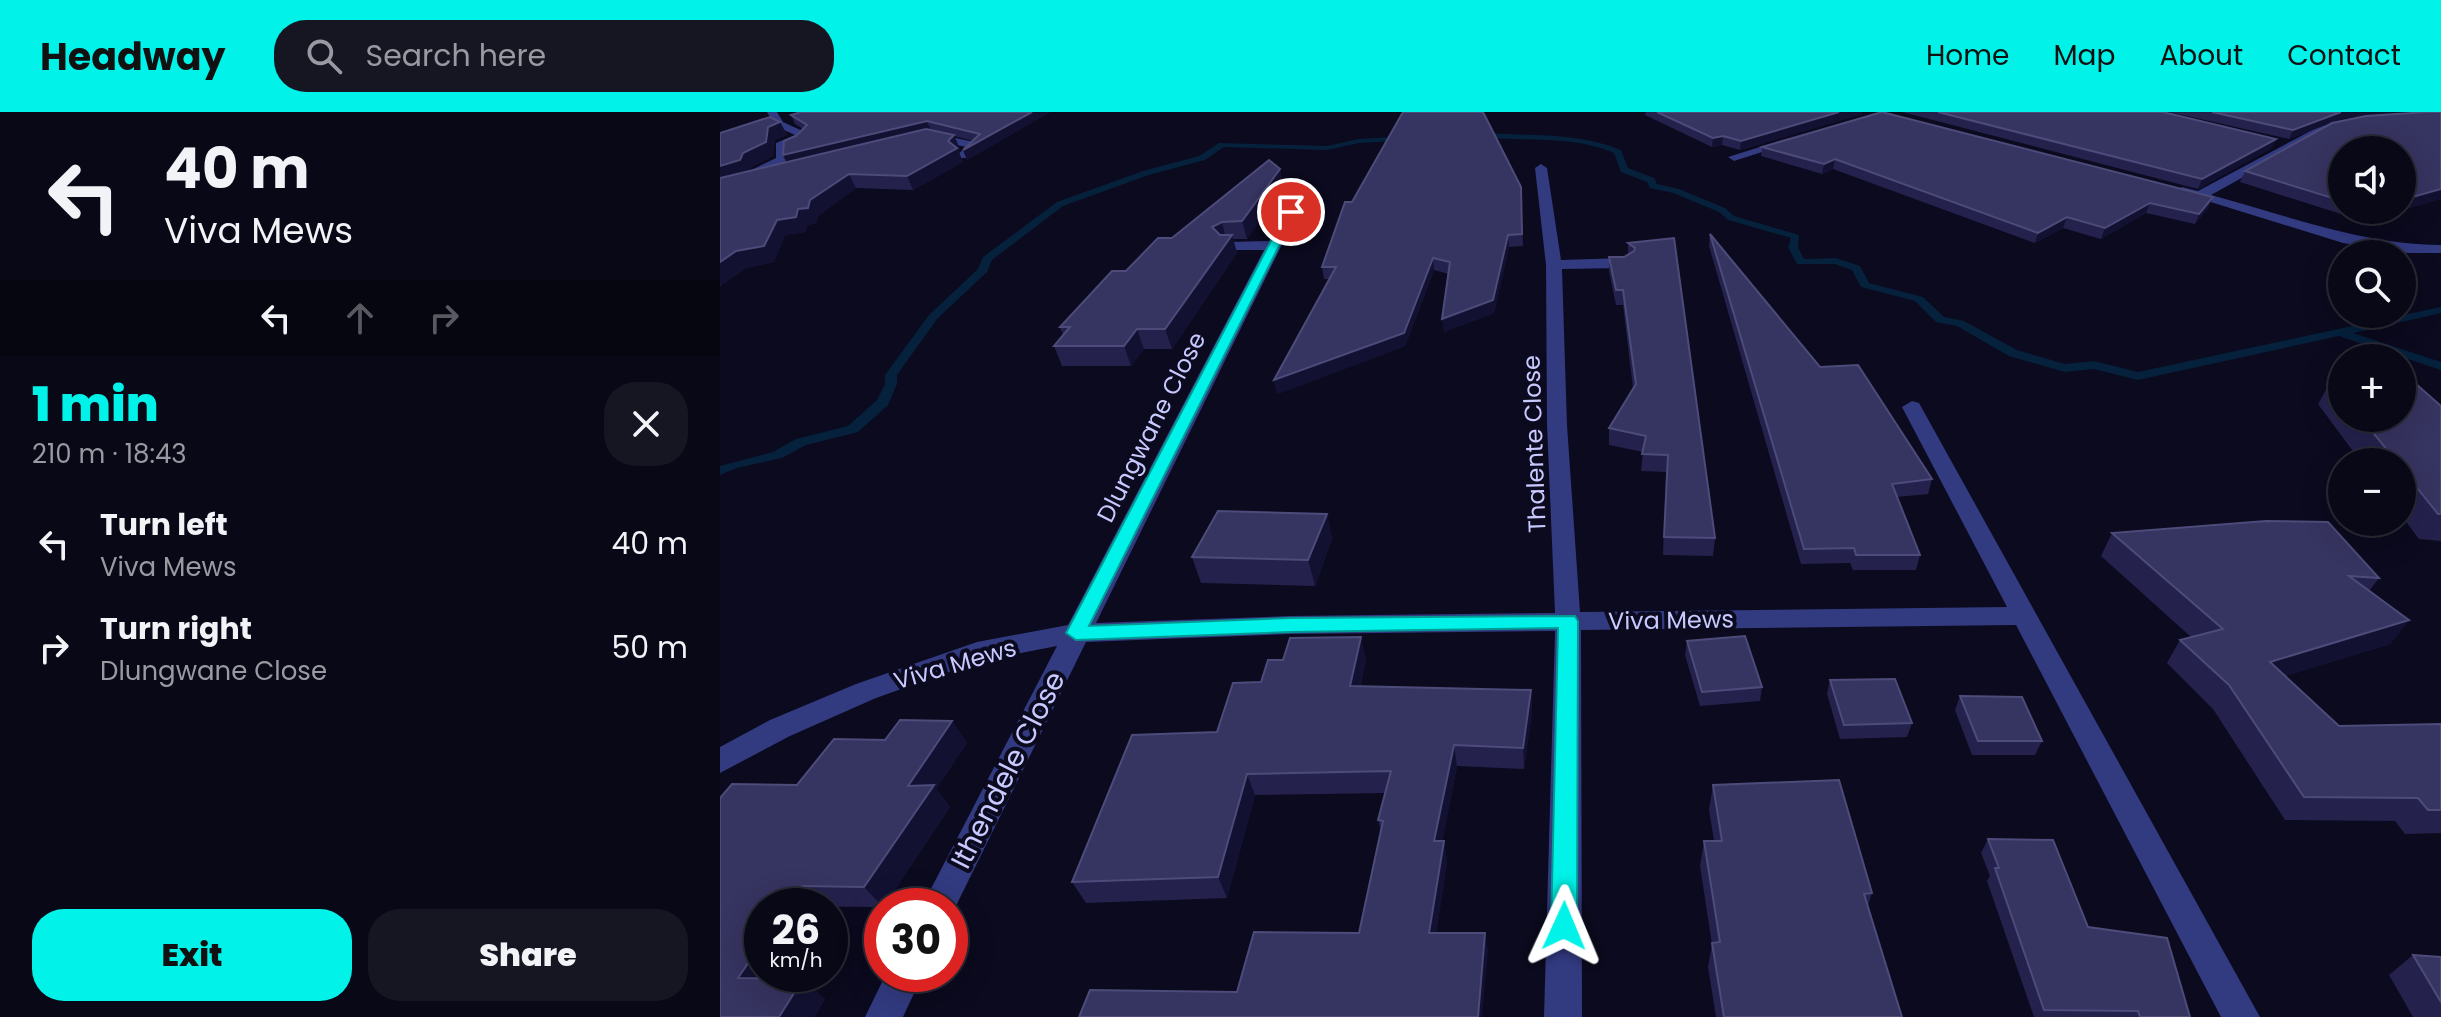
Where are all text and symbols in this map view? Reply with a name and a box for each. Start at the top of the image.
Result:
search box [274,20,834,92]
text: Headway [40,30,226,83]
icon: search [302,34,346,78]
text: Search here [366,34,546,77]
text: Home [1926,36,2009,75]
text: Map [2053,36,2115,75]
text: About [2159,36,2243,75]
text: Contact [2287,36,2401,75]
text: 40 m [164,129,310,208]
map controls [2328,136,2416,536]
button: sound [2328,136,2416,224]
icon: left [32,144,136,248]
pin [1257,178,1325,246]
icon: arrive [1269,190,1313,234]
text: Viva Mews [164,205,353,256]
button: search [2328,240,2416,328]
icon: left [254,296,298,340]
icon: ahead [338,296,382,340]
icon: right [422,296,466,340]
street label: Dlungwane Close [1089,326,1213,528]
button: + [2328,344,2416,432]
street label: Thalente Close [1514,355,1554,533]
text: 1 min [32,371,159,438]
button: close [604,382,688,466]
text: 210 m · 18:43 [32,436,187,472]
button: − [2328,448,2416,536]
text: Turn left [100,503,228,546]
icon: left [32,522,76,566]
text: 40 m [611,522,688,565]
text: Viva Mews [100,549,236,585]
street label: Viva Mews [1608,602,1734,638]
text: Turn right [100,607,252,650]
icon: right [32,626,76,670]
text: 50 m [611,626,688,669]
street label: Viva Mews [890,631,1020,697]
text: Dlungwane Close [100,653,327,689]
street label: Ithendele Close [941,665,1075,875]
position arrow [1522,884,1606,968]
speed limit sign: 30 [864,888,968,992]
text: 26 [772,902,820,958]
button: Exit [32,909,352,1001]
button: Share [368,909,688,1001]
text: km/h [769,946,823,974]

